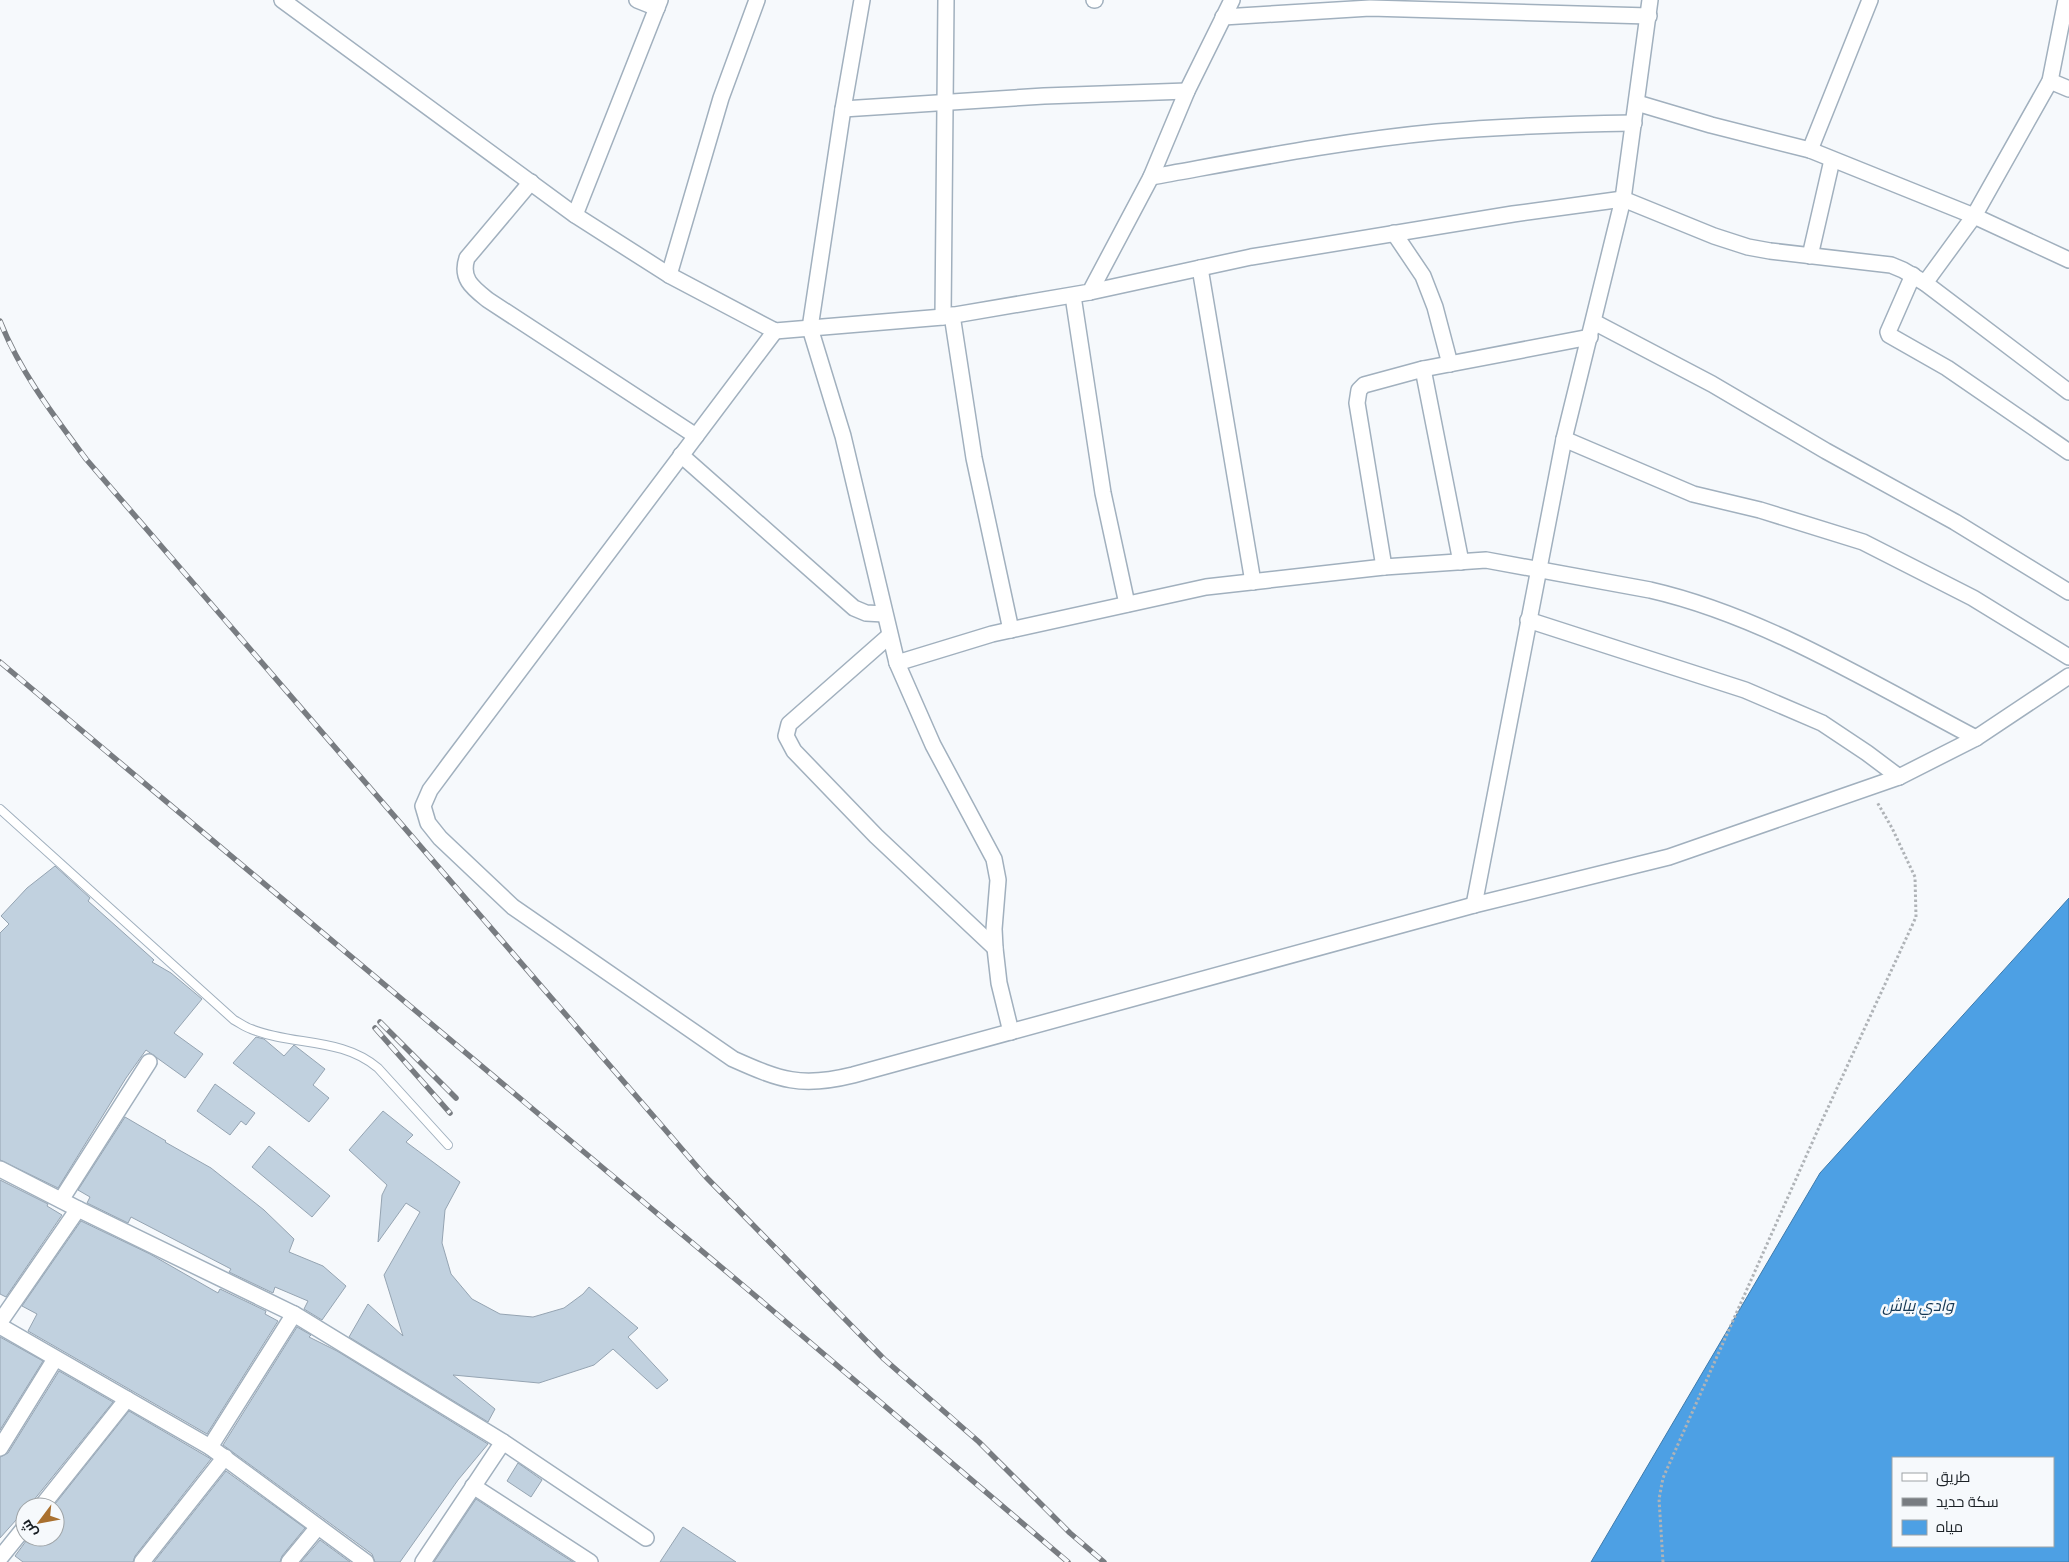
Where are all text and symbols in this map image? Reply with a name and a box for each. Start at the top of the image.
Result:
water label: وادي بياش [1882,1296,1955,1318]
legend [1892,1457,2054,1547]
text: طريق [1936,1468,1970,1487]
text: سكة حديد [1936,1493,1999,1511]
north arrow [15,1497,65,1547]
text: ش [17,1516,41,1541]
text: مياه [1936,1518,1963,1536]

